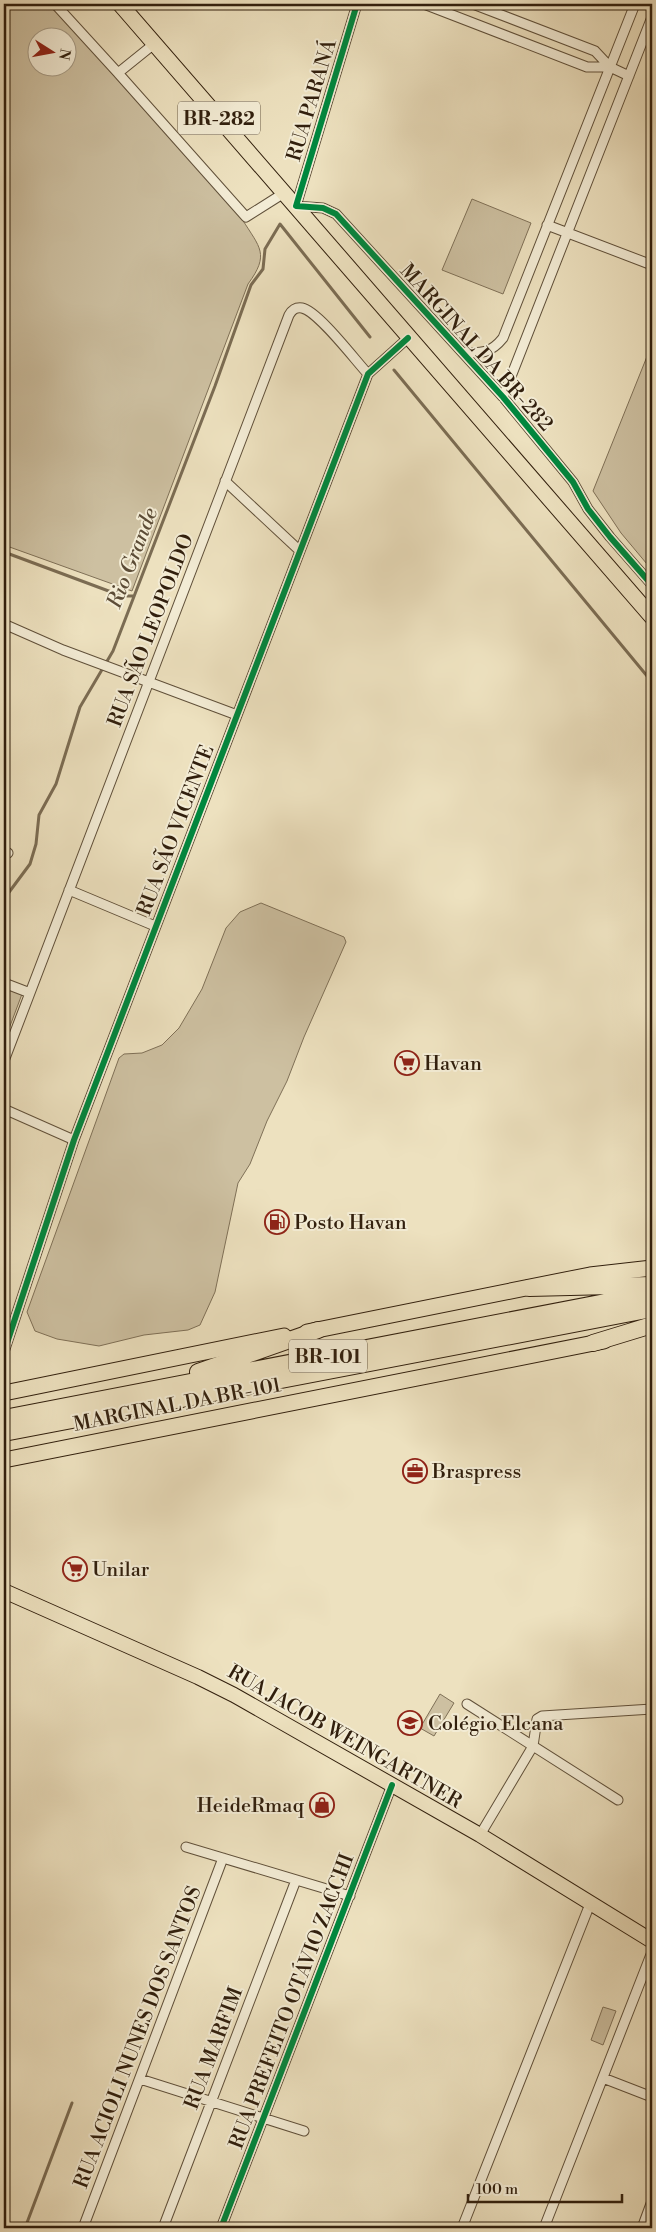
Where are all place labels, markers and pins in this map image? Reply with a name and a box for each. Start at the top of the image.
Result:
supermarket icon: Havan [394,1050,420,1076]
place label: Havan [424,1052,482,1077]
fuel station icon: Posto Havan [264,1209,290,1235]
place label: Posto Havan [294,1211,407,1236]
office icon: Braspress [402,1458,428,1484]
place label: Braspress [431,1460,521,1485]
supermarket icon: Unilar [62,1556,88,1582]
place label: Unilar [92,1558,150,1583]
school or university icon: Colégio Elcana [397,1710,423,1736]
place label: Colégio Elcana [428,1712,564,1737]
shop icon: HeideRmaq [309,1792,335,1818]
place label: HeideRmaq [197,1794,304,1819]

